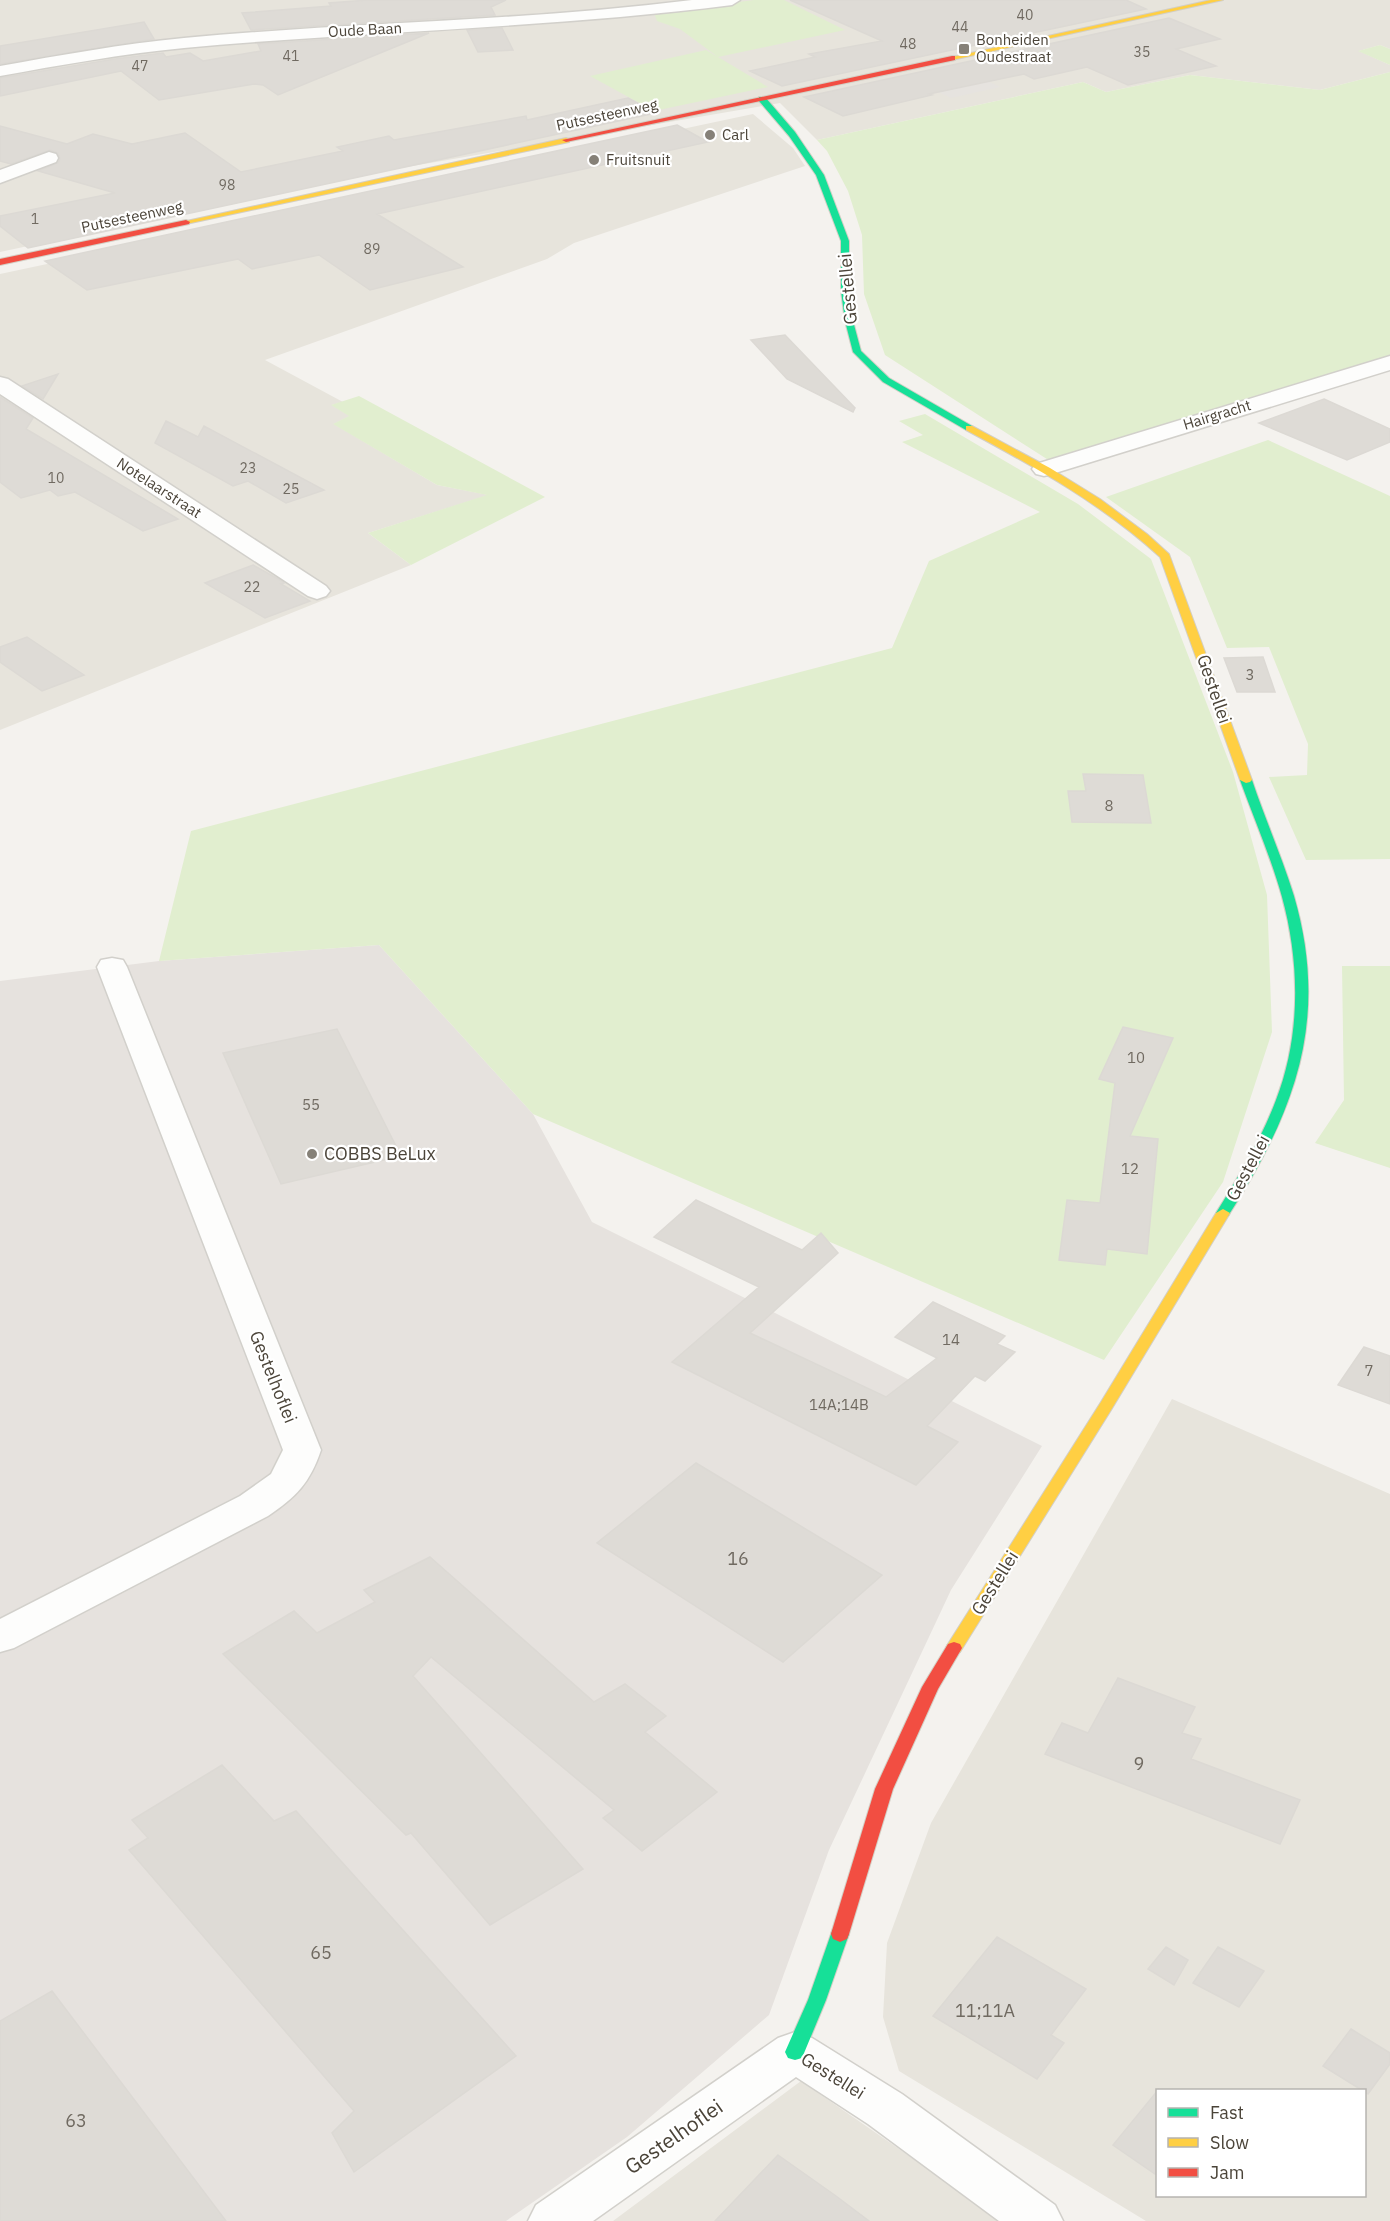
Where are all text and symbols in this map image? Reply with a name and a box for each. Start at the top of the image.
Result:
house number: 40 [1017,6,1033,24]
street label: Oude Baan [328,18,402,41]
house number: 44 [952,18,968,36]
place label: Bonheiden Oudestraat [976,30,1051,66]
house number: 48 [900,35,916,53]
marker: Bonheiden Oudestraat [957,42,971,56]
house number: 35 [1134,43,1150,61]
house number: 41 [283,47,299,65]
house number: 47 [132,57,148,75]
street label: Putsesteenweg [554,94,659,135]
place label: Carl [722,125,749,144]
marker: Carl [703,128,717,142]
place label: Fruitsnuit [606,150,671,169]
marker: Fruitsnuit [587,153,601,167]
house number: 98 [219,176,235,194]
street label: Putsesteenweg [79,196,184,237]
house number: 1 [31,210,39,228]
house number: 89 [364,240,380,258]
street label: Gestellei [833,253,862,326]
street label: Hairgracht [1180,395,1253,434]
street label: Notelaarstraat [113,453,205,522]
house number: 23 [240,459,256,477]
house number: 10 [48,469,64,487]
house number: 25 [283,480,299,498]
house number: 22 [244,578,260,596]
street label: Gestellei [1192,651,1237,726]
house number: 3 [1245,665,1255,684]
house number: 8 [1104,796,1114,815]
house number: 10 [1127,1048,1145,1067]
house number: 55 [302,1095,320,1114]
street label: Gestellei [1221,1131,1274,1205]
place label: COBBS BeLux [324,1142,436,1165]
marker: COBBS BeLux [305,1147,319,1161]
house number: 12 [1121,1159,1139,1178]
street label: Gestelhoflei [245,1327,302,1426]
house number: 14 [942,1330,960,1349]
house number: 7 [1364,1361,1374,1380]
house number: 14A;14B [809,1395,869,1414]
street label: Gestellei [966,1546,1023,1619]
house number: 16 [727,1547,749,1570]
house number: 9 [1134,1752,1144,1775]
house number: 65 [310,1941,332,1964]
house number: 11;11A [955,1999,1015,2022]
street label: Gestellei [797,2047,870,2104]
legend [1156,2089,1366,2197]
street label: Gestelhoflei [619,2092,728,2180]
text: Fast [1210,2101,1244,2124]
house number: 63 [65,2109,87,2132]
text: Slow [1210,2131,1249,2154]
text: Jam [1210,2161,1245,2184]

